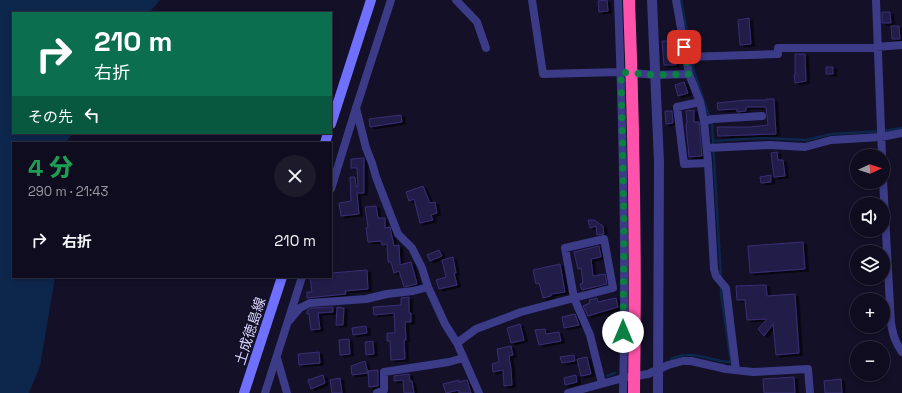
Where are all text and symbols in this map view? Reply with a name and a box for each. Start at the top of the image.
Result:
text: 210 m [94,23,172,59]
icon: right [28,28,80,80]
pin [667,30,701,64]
icon: arrive [673,36,695,58]
text: 右折 [94,61,130,84]
icon: left [81,104,103,126]
text: その先 [28,107,73,126]
north arrow [850,149,890,189]
map controls [850,149,890,381]
text: 4 分 [28,152,73,183]
button: close [274,155,316,197]
text: 290 m · 21:43 [28,183,108,200]
button: sound [850,197,890,237]
icon: right [28,229,50,251]
text: 210 m [274,231,316,250]
text: 右折 [62,232,92,251]
button: layers [850,245,890,285]
button: + [850,293,890,333]
street label: 土成徳島線 [231,295,269,367]
position arrow [602,311,644,353]
button: − [850,341,890,381]

